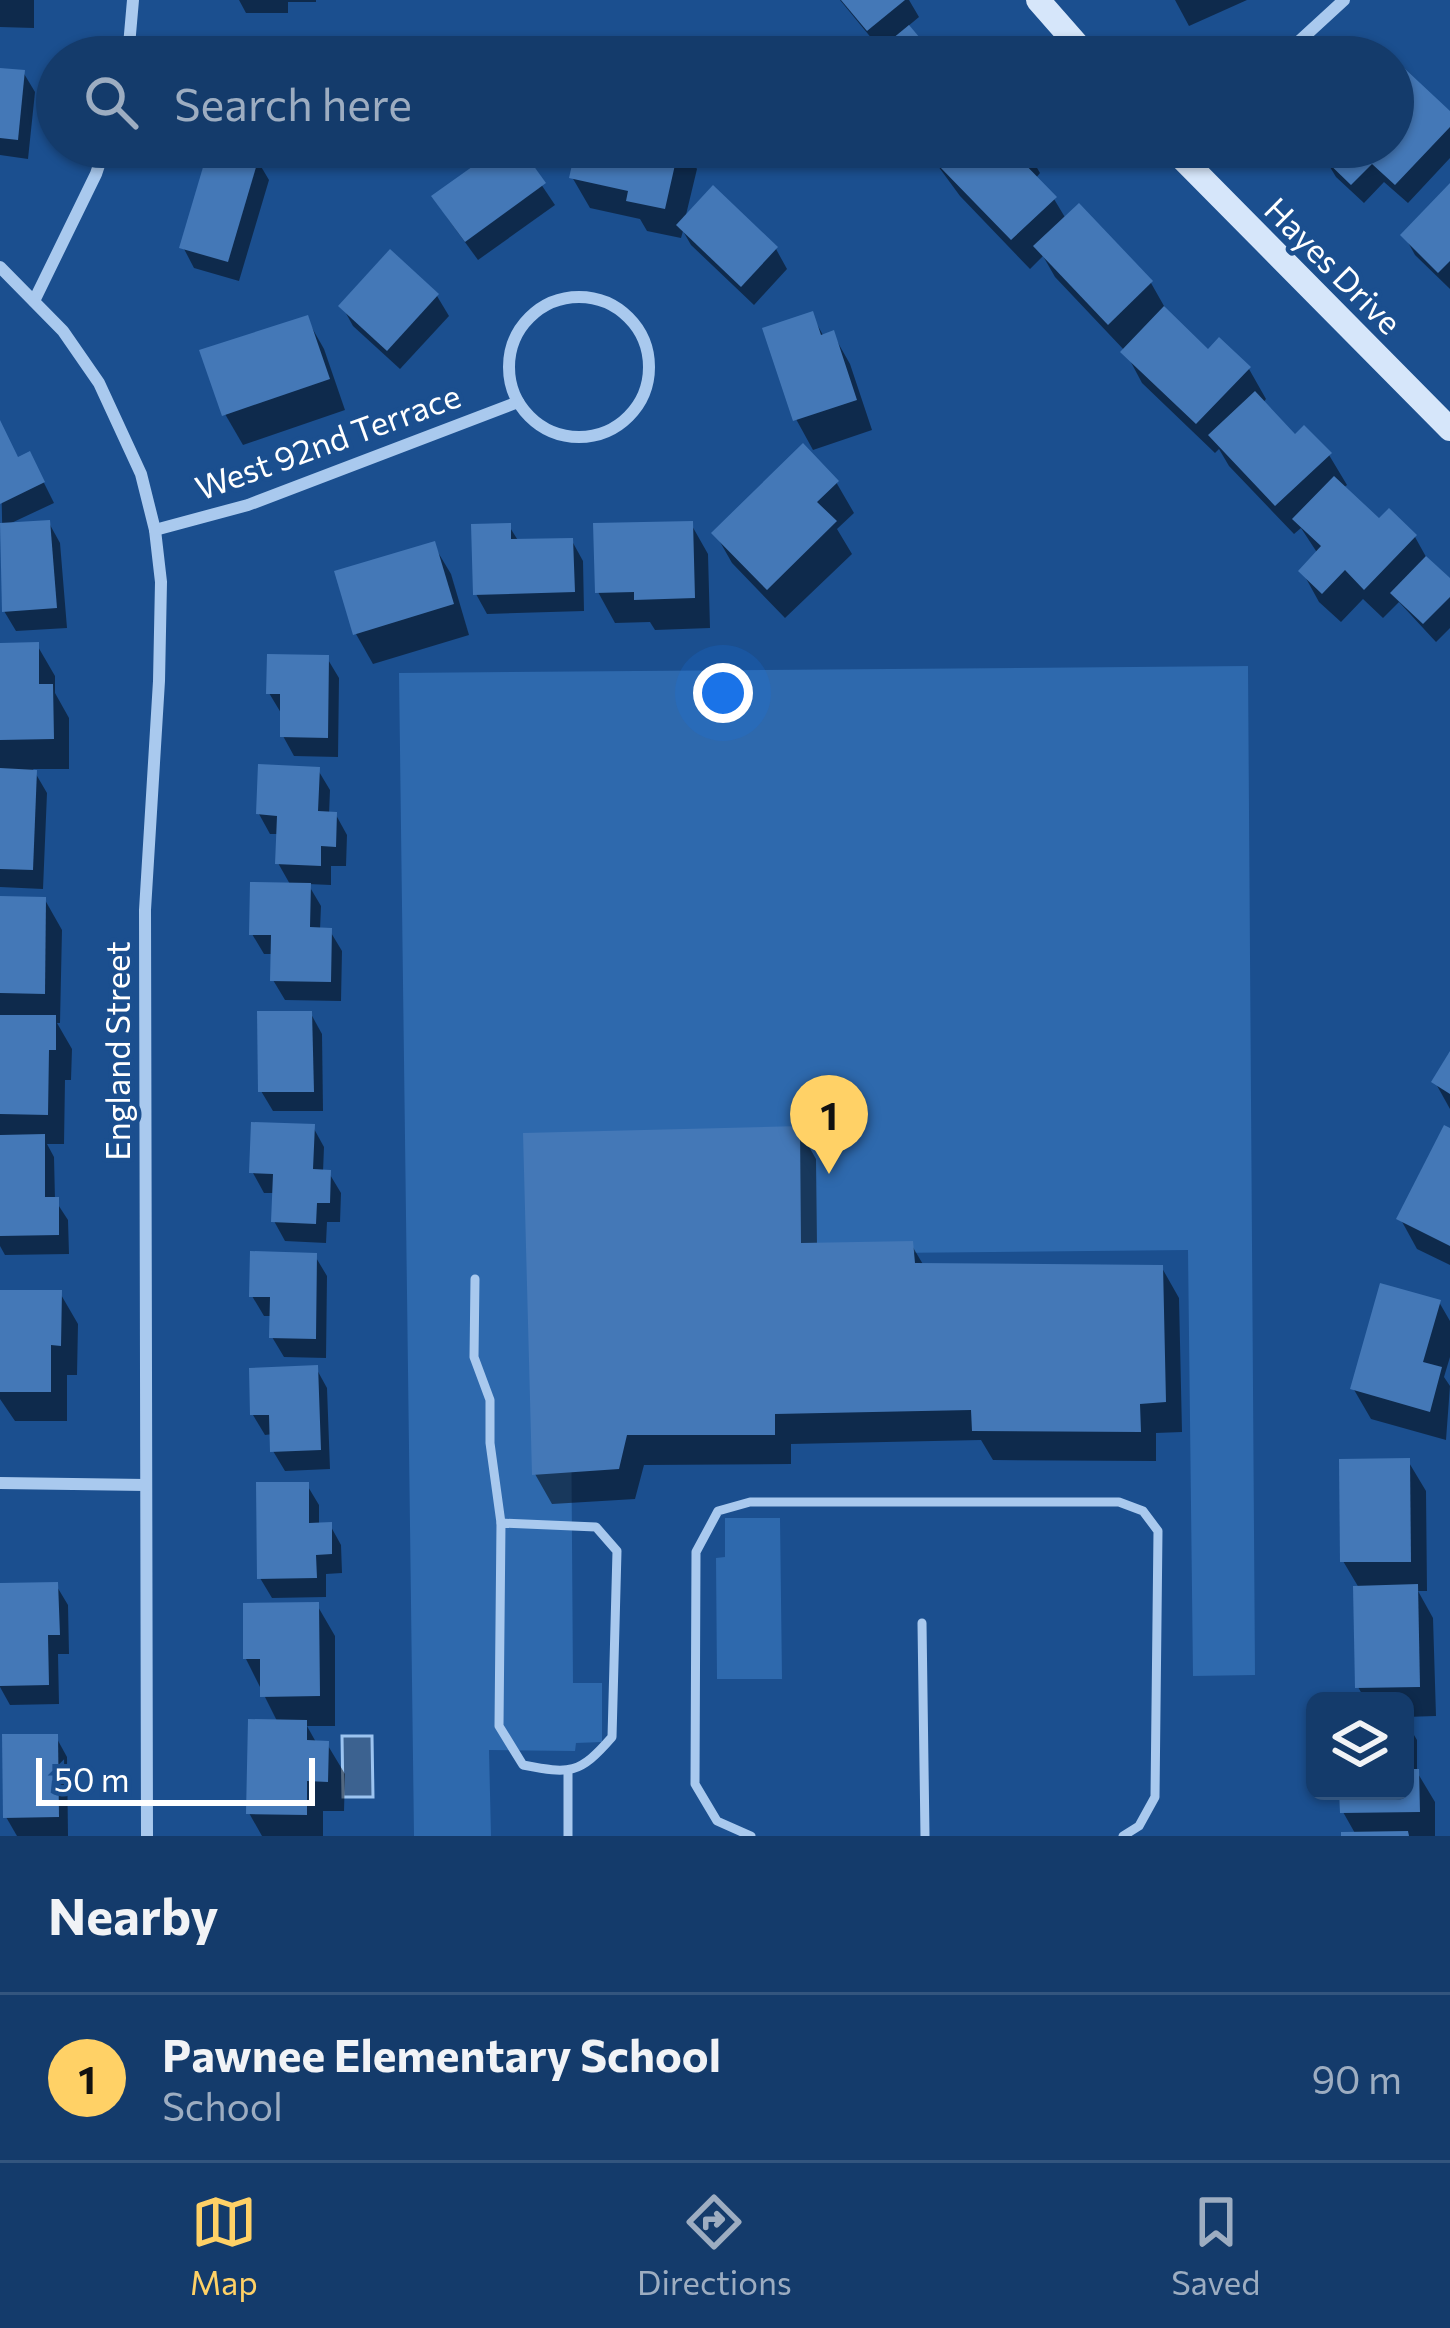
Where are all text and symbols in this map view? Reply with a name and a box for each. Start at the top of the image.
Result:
search box [36,36,1414,168]
icon: search [78,69,144,135]
text: Search here [174,75,412,130]
street label: Hayes Drive [1257,188,1411,342]
street label: West 92nd Terrace [189,374,466,508]
your location [693,663,753,723]
street label: England Street [96,941,137,1161]
pin: 1 [790,1075,868,1174]
map controls [1306,1692,1414,1800]
button: layers [1306,1692,1414,1800]
scale bar [36,1752,315,1805]
text: 50 m [54,1758,130,1799]
text: Nearby [48,1883,218,1946]
text: Pawnee Elementary School [162,2026,721,2081]
text: 1 [78,2054,96,2102]
text: 90 m [1311,2054,1402,2102]
text: School [162,2081,283,2129]
tab: Map [190,2189,258,2302]
tab: Directions [637,2189,792,2302]
tab: Saved [1171,2189,1260,2302]

